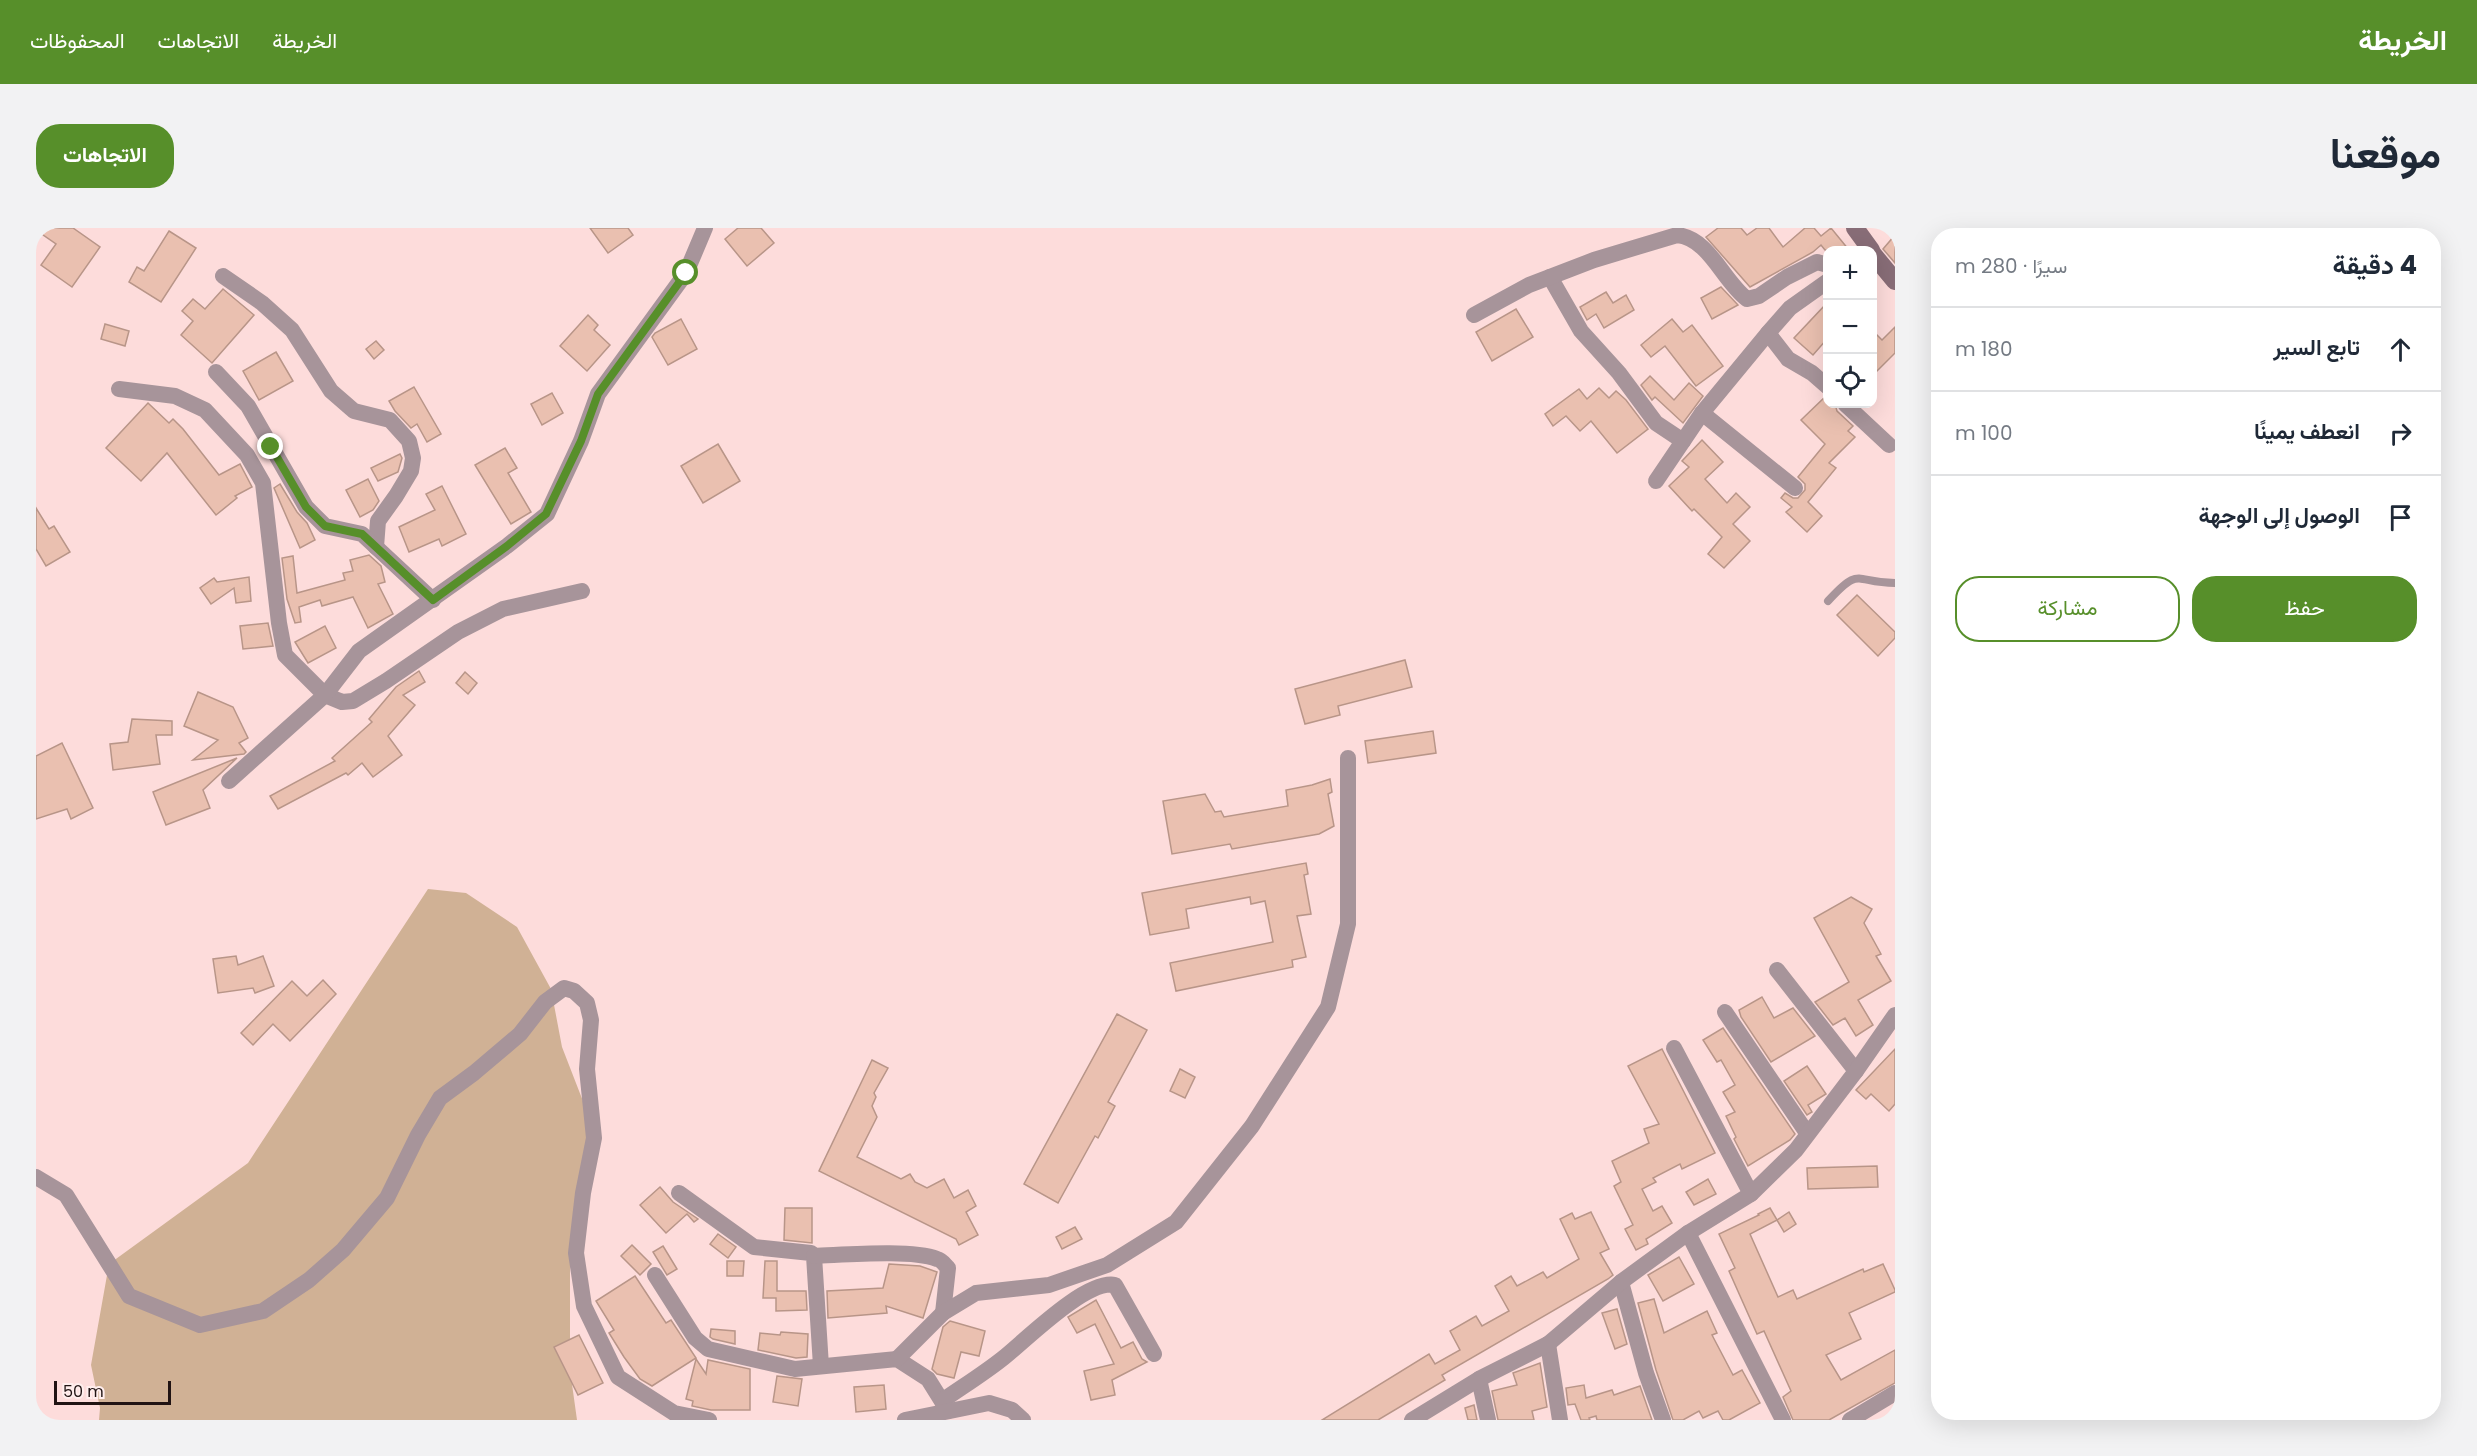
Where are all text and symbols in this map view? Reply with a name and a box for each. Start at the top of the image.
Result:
text: الخريطة [2358,21,2447,60]
text: المحفوظات [30,26,125,55]
text: الاتجاهات [158,26,239,55]
text: الخريطة [272,26,337,55]
button: الاتجاهات [36,124,174,188]
text: موقعنا [2330,124,2441,183]
map controls [1823,246,1877,408]
button: + [1823,246,1877,300]
text: 4 دقيقة [2333,247,2417,283]
text: سيرًا · 280 m [1955,252,2067,280]
route start [672,259,698,285]
button: − [1823,300,1877,354]
text: تابع السير [2273,332,2360,363]
icon: ahead [2384,333,2417,366]
text: 180 m [1955,335,2013,363]
button: locate [1823,354,1877,408]
text: انعطف يمينًا [2254,416,2360,447]
icon: right [2384,417,2417,450]
text: 100 m [1955,419,2012,447]
route end [257,433,283,459]
text: الوصول إلى الوجهة [2199,500,2360,531]
icon: arrive [2384,501,2417,534]
button: مشاركة [1955,576,2180,642]
button: حفظ [2192,576,2417,642]
scale bar [54,1378,171,1406]
text: 50 m [63,1380,104,1403]

